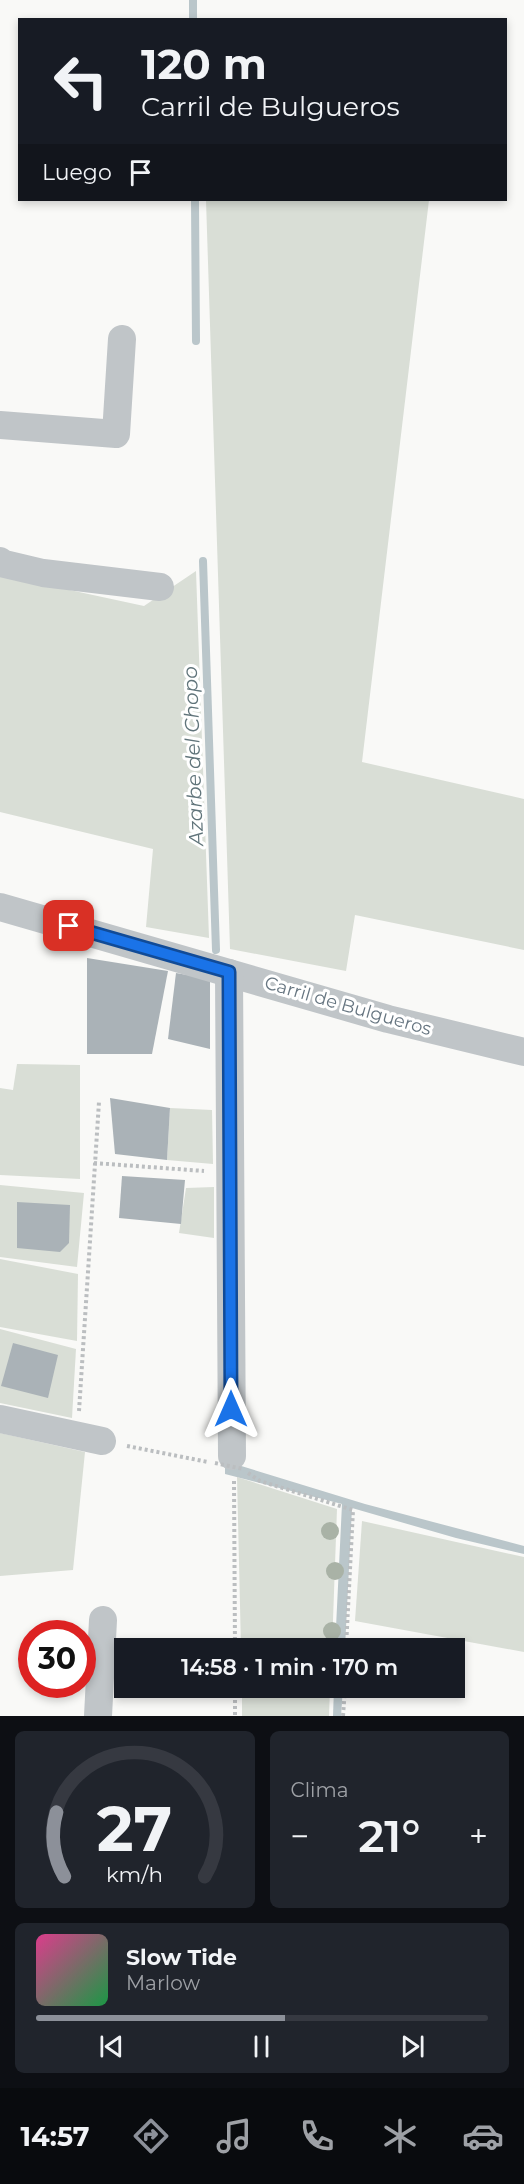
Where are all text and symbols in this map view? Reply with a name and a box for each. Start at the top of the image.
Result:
text: 120 m [141,38,267,90]
icon: left [42,42,120,120]
text: Carril de Bulgueros [141,90,400,123]
icon: arrive [124,156,157,189]
text: Luego [42,159,112,186]
water label: Azarbe del Chopo [178,666,208,847]
pin [43,900,94,951]
icon: arrive [52,909,85,942]
street label: Carril de Bulgueros [262,972,434,1040]
position arrow [199,1377,263,1441]
speed limit sign: 30 [18,1620,96,1698]
text: 14:58 · 1 min · 170 m [181,1654,398,1681]
text: Clima [291,1778,348,1802]
text: 27 [97,1791,172,1867]
text: 21° [358,1808,420,1863]
text: − [291,1816,309,1856]
text: + [469,1816,488,1856]
text: km/h [106,1861,163,1887]
text: Slow Tide [126,1944,237,1971]
text: Marlow [126,1971,200,1995]
icon: previous [95,2030,128,2063]
icon: pause [245,2030,278,2063]
icon: next [396,2030,429,2063]
icon: directions [130,2115,172,2157]
icon: music [213,2115,255,2157]
icon: phone [296,2115,338,2157]
icon: climate [379,2115,421,2157]
icon: car [462,2115,504,2157]
text: 14:57 [20,2120,89,2153]

